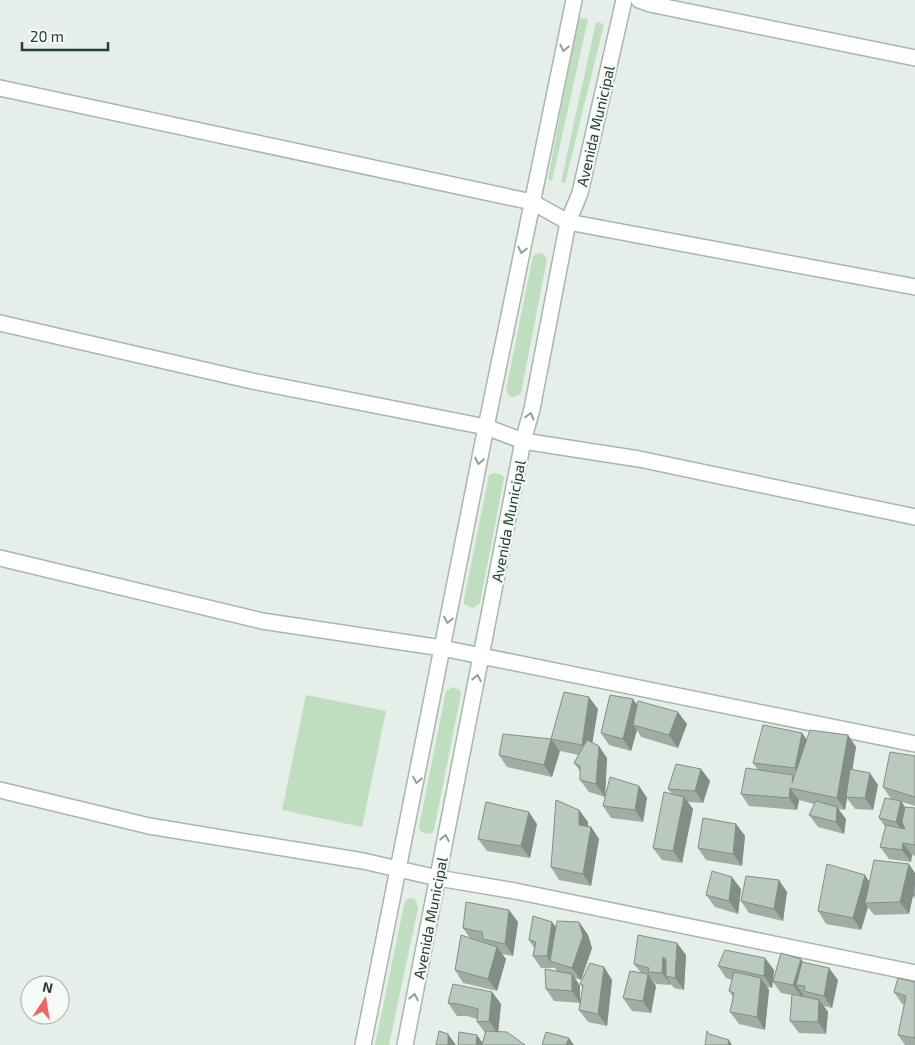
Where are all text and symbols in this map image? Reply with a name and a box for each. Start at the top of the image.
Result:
scale bar [22,20,109,52]
text: 20 m [30,27,64,45]
one-way arrow [559,43,570,52]
street label: Avenida Municipal [572,63,618,189]
one-way arrow [518,246,528,255]
one-way arrow [524,412,535,421]
one-way arrow [475,456,485,465]
street label: Avenida Municipal [487,458,529,584]
one-way arrow [443,616,453,625]
one-way arrow [471,674,482,683]
one-way arrow [412,775,422,784]
one-way arrow [440,833,450,842]
street label: Avenida Municipal [409,855,451,981]
north arrow [20,975,70,1025]
text: N [41,977,55,996]
one-way arrow [409,993,419,1002]

